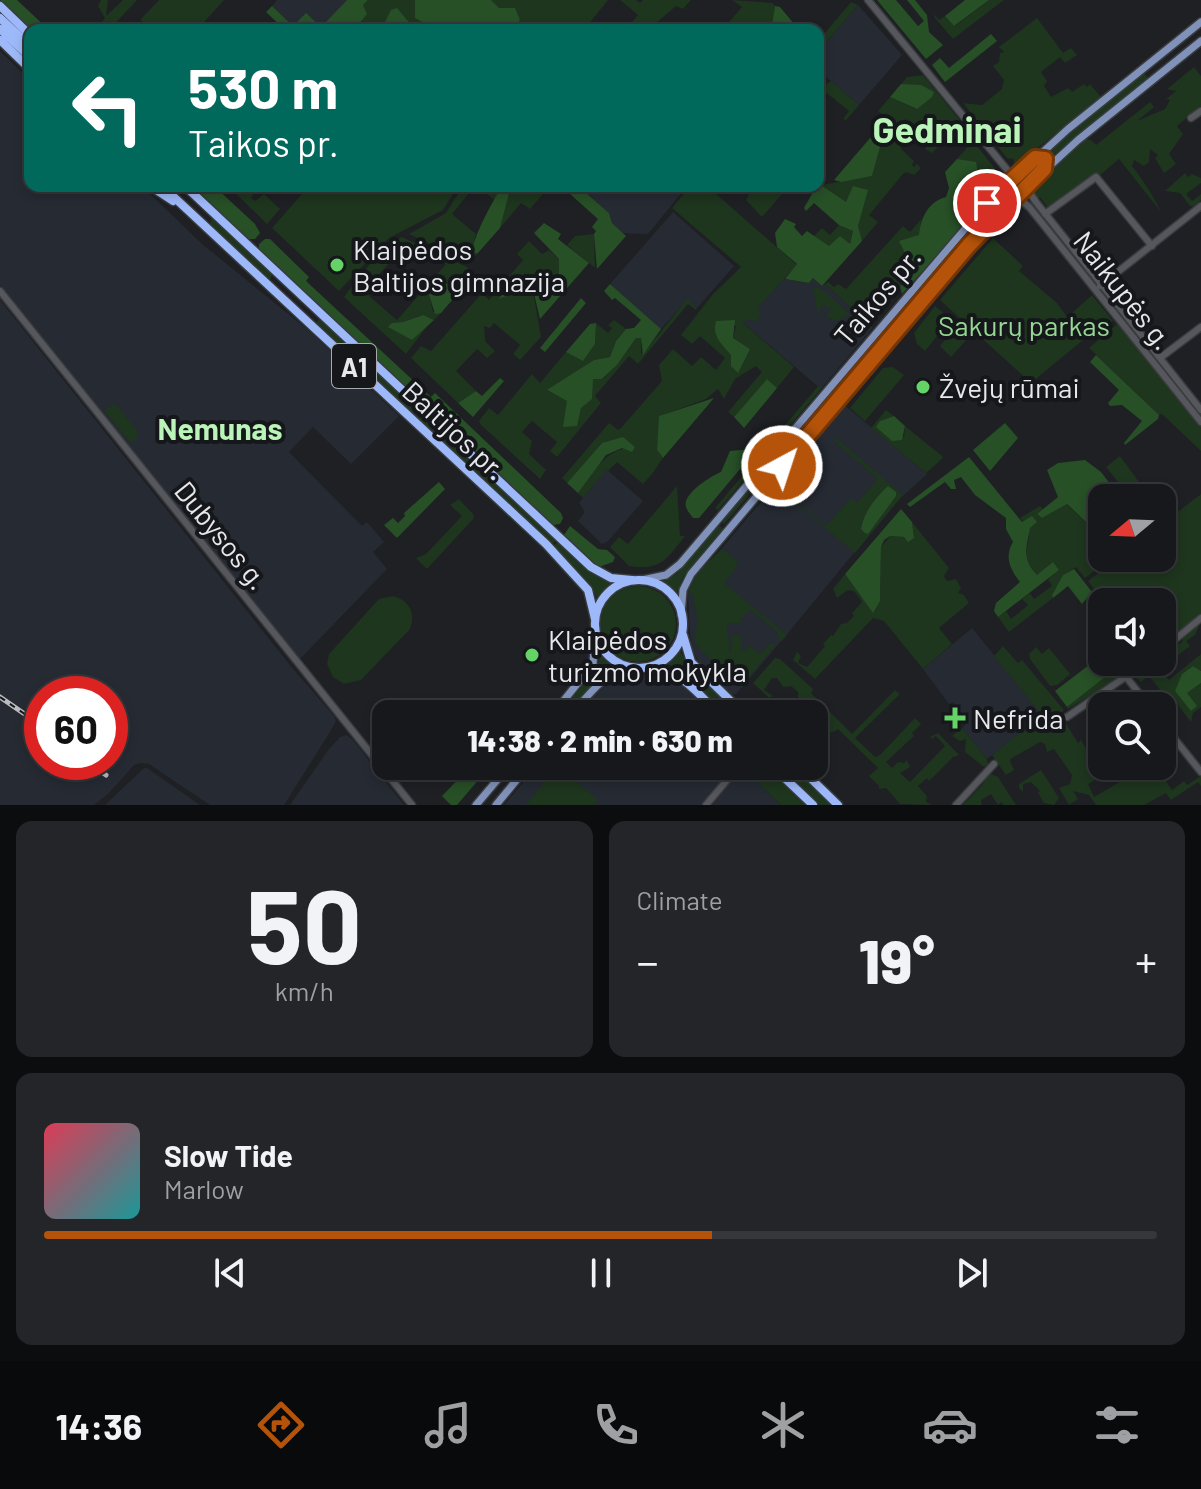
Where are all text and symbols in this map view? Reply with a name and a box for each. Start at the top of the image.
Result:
text: 530 m [188,53,338,120]
icon: left [56,56,160,160]
district label: Gedminai [872,107,1022,150]
text: Taikos pr. [188,121,339,164]
pin [953,169,1021,237]
icon: arrive [965,181,1009,225]
street label: Naikupės g. [1067,224,1181,356]
place label: Klaipėdos Baltijos gimnazija [353,232,565,298]
street label: Taikos pr. [826,240,928,352]
marker: Klaipėdos Baltijos gimnazija [328,256,346,274]
park label: Sakurų parkas [938,308,1110,342]
road number: A1 [332,344,376,388]
place label: Žvejų rūmai [939,370,1080,404]
street label: Baltijos pr. [396,374,514,486]
marker: Žvejų rūmai [914,378,932,396]
district label: Nemunas [157,410,283,446]
position arrow [740,424,824,508]
street label: Dubysos g. [168,474,276,596]
north arrow [1088,484,1176,572]
map controls [1088,484,1176,780]
button: sound [1088,588,1176,676]
place label: Klaipėdos turizmo mokykla [548,622,747,688]
marker: Klaipėdos turizmo mokykla [523,646,541,664]
speed limit sign: 60 [24,676,128,780]
button: search [1088,692,1176,780]
place label: Nefrida [973,701,1064,735]
marker: Nefrida [944,707,966,729]
text: 14:38 · 2 min · 630 m [467,722,733,758]
text: 50 [247,860,362,985]
text: Climate [637,884,723,915]
text: 19° [859,924,935,996]
text: − [637,934,659,987]
text: + [1135,934,1157,987]
text: km/h [275,975,334,1006]
text: Slow Tide [164,1137,293,1173]
text: Marlow [164,1173,244,1204]
icon: previous [208,1251,252,1295]
icon: pause [579,1251,623,1295]
icon: next [950,1251,994,1295]
icon: directions [253,1397,309,1453]
icon: music [420,1397,476,1453]
icon: phone [588,1397,644,1453]
icon: climate [755,1397,811,1453]
icon: car [922,1397,978,1453]
icon: filters [1089,1397,1145,1453]
text: 14:36 [56,1404,142,1447]

